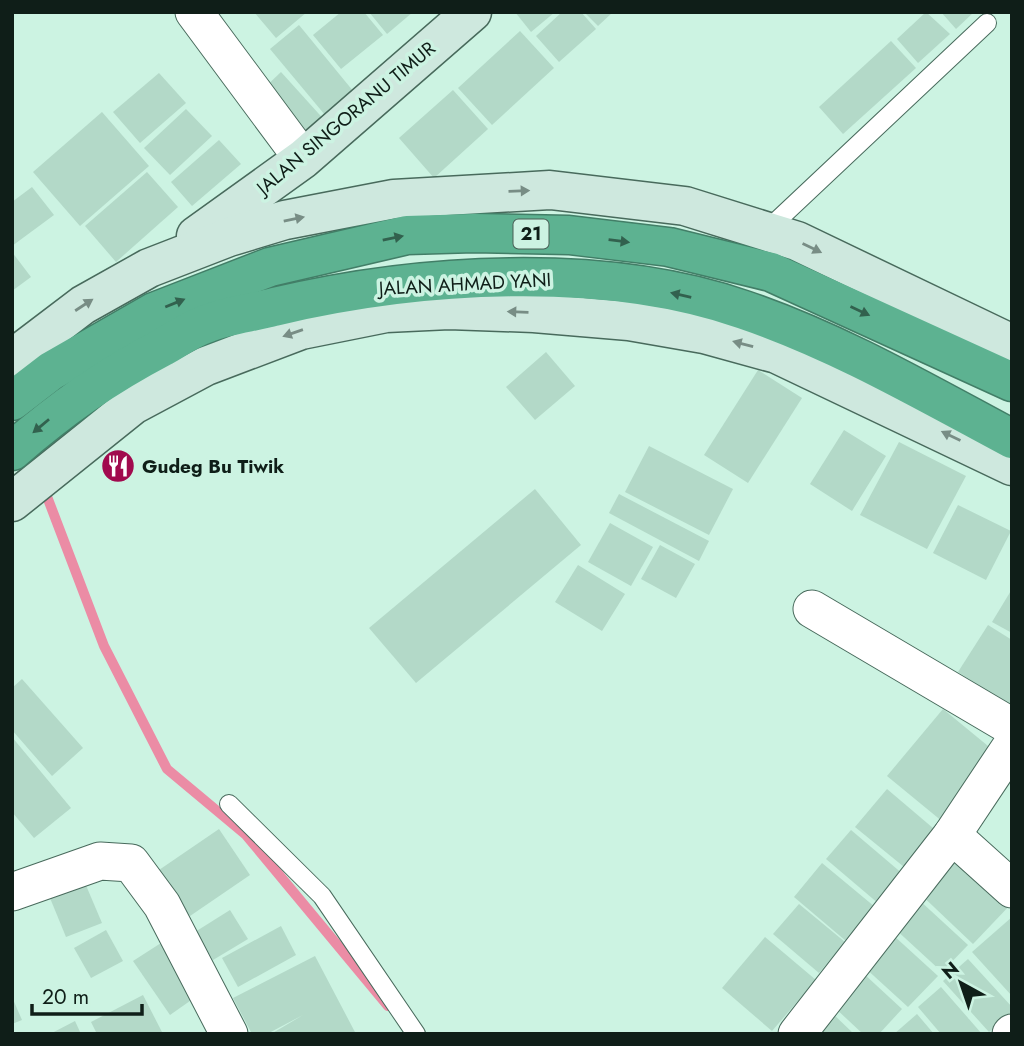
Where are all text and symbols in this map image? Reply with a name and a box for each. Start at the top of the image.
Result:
street label: JALAN SINGORANU TIMUR [249,35,441,203]
one-way arrow [508,185,530,196]
one-way arrow [283,213,305,224]
road number: 21 [514,220,548,248]
one-way arrow [382,232,404,243]
one-way arrow [609,236,631,247]
one-way arrow [802,243,822,254]
street label: JALAN AHMAD YANI [375,266,552,302]
one-way arrow [670,289,692,300]
one-way arrow [165,297,186,308]
one-way arrow [75,298,94,311]
one-way arrow [850,305,870,317]
one-way arrow [507,307,529,318]
one-way arrow [283,328,304,339]
one-way arrow [732,339,753,349]
one-way arrow [33,418,50,433]
one-way arrow [941,430,961,441]
restaurant icon: Gudeg Bu Tiwik [99,447,137,485]
place label: Gudeg Bu Tiwik [142,453,284,480]
north arrow [926,948,996,1018]
text: N [936,955,965,986]
scale bar [32,972,142,1016]
text: 20 m [42,982,89,1012]

